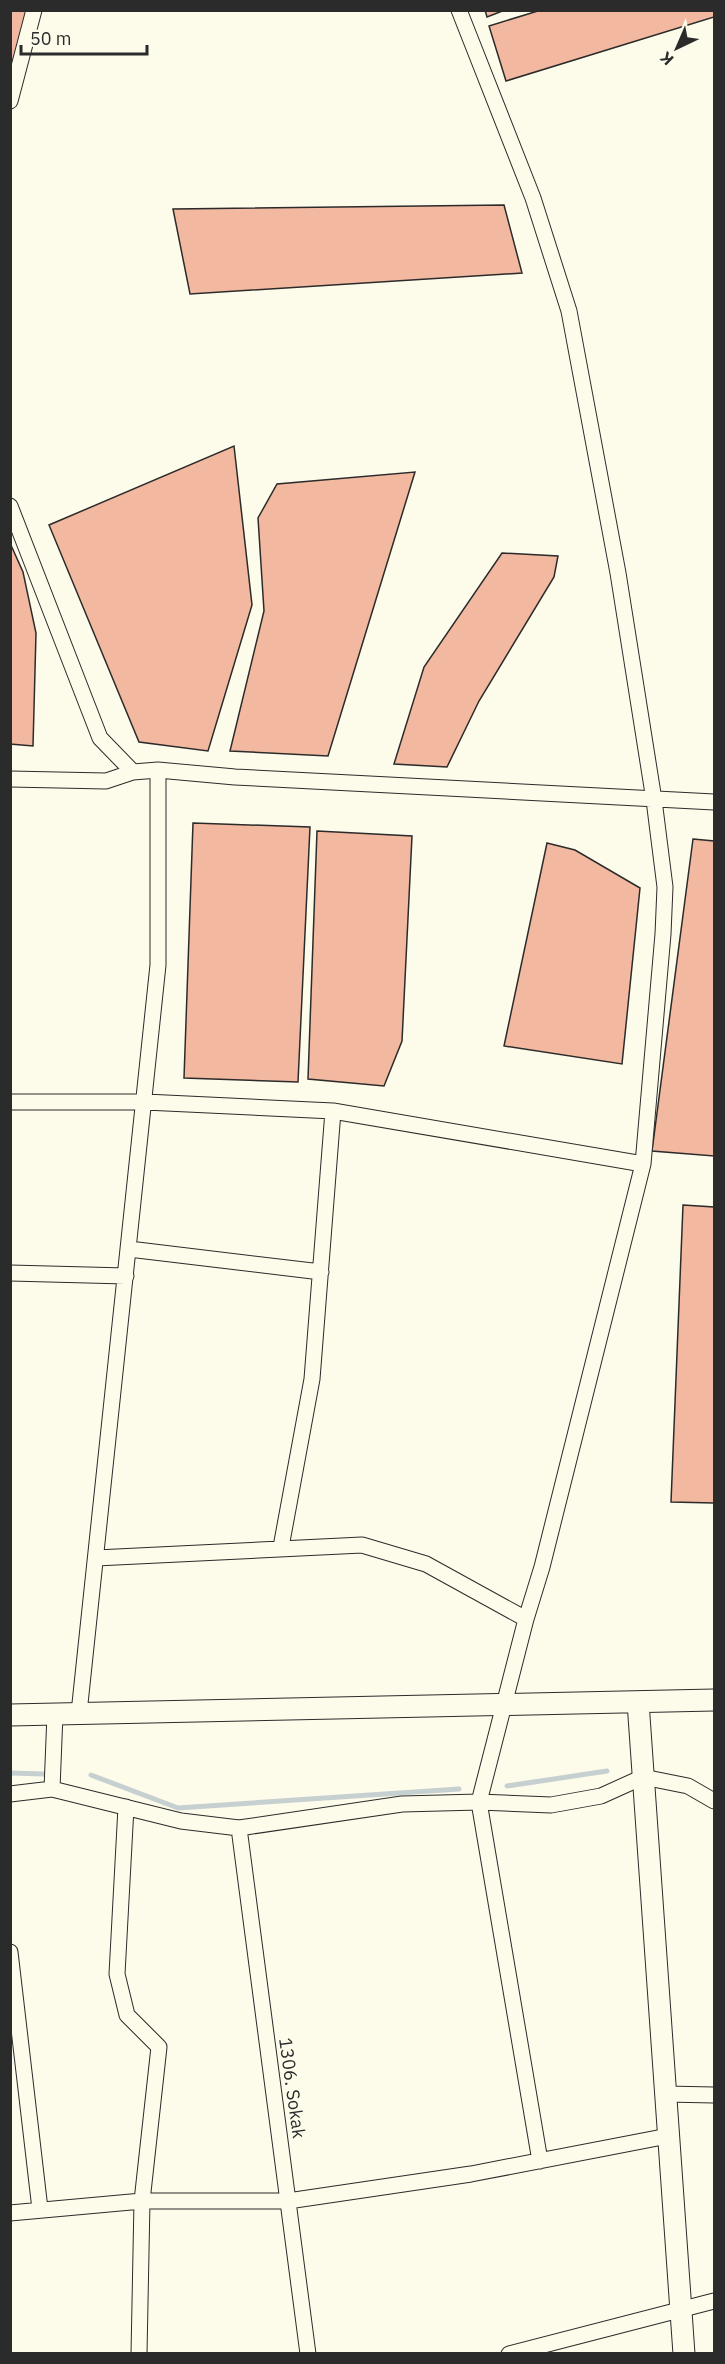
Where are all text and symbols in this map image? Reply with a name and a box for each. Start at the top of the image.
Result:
scale bar [21,18,147,56]
north arrow [647,18,707,78]
text: 50 m [30,27,72,50]
text: K [656,48,678,70]
street label: 1306. Sokak [274,2036,311,2140]

